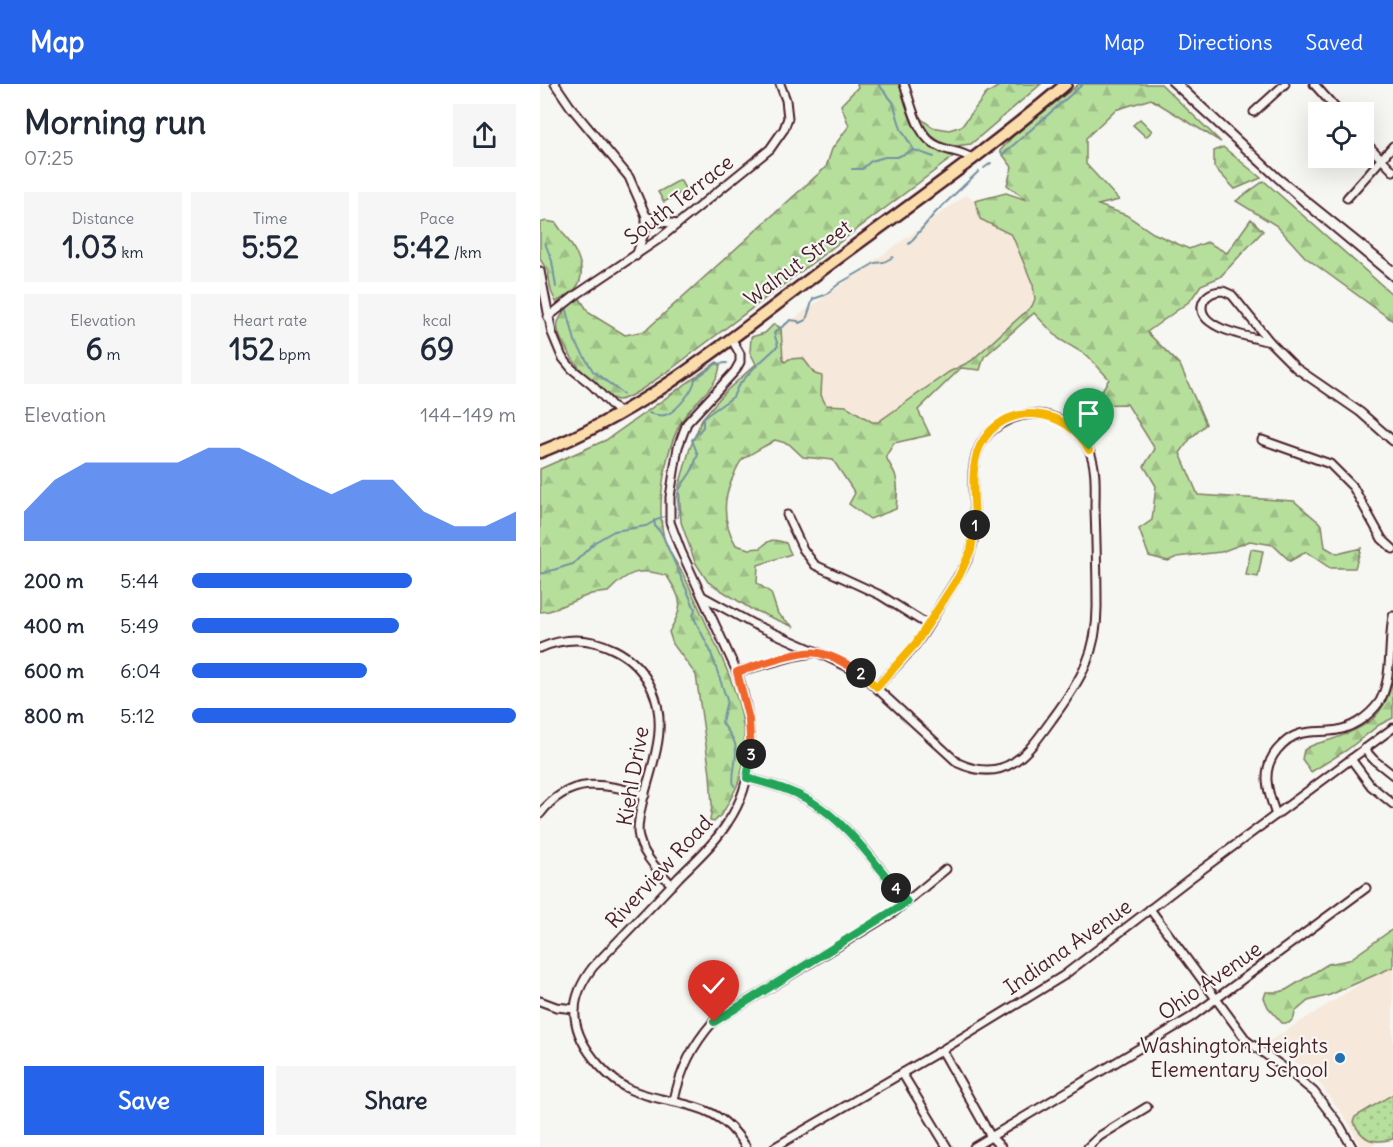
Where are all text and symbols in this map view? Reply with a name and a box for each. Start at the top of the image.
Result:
text: Map [30,24,84,60]
text: Map [1104,29,1145,56]
text: Directions [1178,29,1272,56]
text: Saved [1305,29,1363,56]
text: Morning run [24,101,206,143]
map controls [1308,102,1374,168]
button: locate [1308,102,1374,168]
button: share [453,104,516,167]
text: 07:25 [24,145,74,170]
street label: South Terrace [619,149,739,251]
text: Distance [72,208,134,228]
text: Time [253,208,287,228]
text: Pace [420,208,454,228]
street label: Walnut Street [739,213,857,312]
text: 1.03 [63,228,117,266]
text: 5:52 [241,228,299,266]
text: 5:42 [392,228,450,266]
text: km [117,242,143,262]
text: /km [450,242,482,262]
text: Elevation [70,310,136,330]
text: Heart rate [233,310,307,330]
text: kcal [423,310,451,330]
text: 6 [85,330,103,368]
text: 152 [229,330,275,368]
text: 69 [420,330,454,368]
text: m [103,344,121,364]
text: bpm [275,344,311,364]
pin [1063,388,1114,450]
icon: arrive [1072,397,1105,430]
text: Elevation [24,402,106,427]
text: 144–149 m [420,402,516,427]
pin: 1 [960,510,990,540]
text: 1 [972,515,978,535]
text: 200 m [24,568,84,593]
text: 5:44 [120,568,159,593]
text: 400 m [24,613,84,638]
text: 5:49 [120,613,159,638]
text: 600 m [24,658,84,683]
text: 6:04 [120,658,161,683]
pin: 2 [846,658,876,688]
text: 2 [857,663,865,683]
text: 800 m [24,703,84,728]
text: 5:12 [120,703,155,728]
street label: Kiehl Drive [610,724,655,828]
pin: 3 [736,739,766,769]
text: 3 [746,744,756,764]
street label: Riverview Road [599,809,718,934]
pin: 4 [881,873,911,903]
text: 4 [891,878,901,898]
street label: Indiana Avenue [999,893,1137,1001]
street label: Ohio Avenue [1153,935,1267,1026]
pin [688,960,739,1022]
icon: check [697,969,730,1002]
place label: Washington Heights Elementary School [1140,1032,1328,1083]
marker: Washington Heights Elementary School [1333,1051,1347,1065]
button: Save [24,1066,264,1135]
button: Share [276,1066,516,1135]

